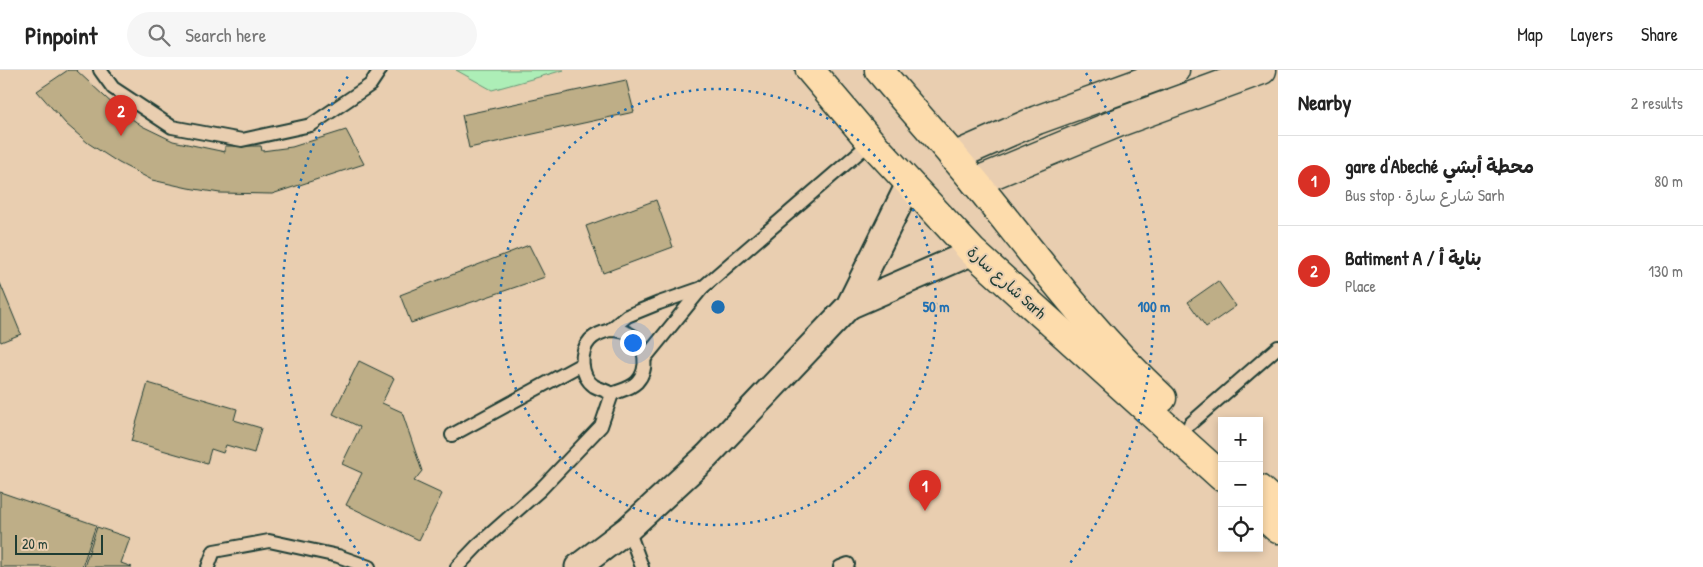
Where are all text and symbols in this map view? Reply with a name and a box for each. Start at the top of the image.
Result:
search box [127,12,477,57]
text: Pinpoint [25,19,97,51]
icon: search [145,21,173,49]
text: Search here [185,22,266,48]
text: Map [1517,22,1543,47]
text: Layers [1571,22,1613,47]
text: Share [1641,22,1678,47]
text: Nearby [1298,88,1351,117]
text: 2 results [1631,92,1683,114]
pin: 2 [105,95,137,136]
text: gare d'Abeché محطة أبشي [1345,153,1534,179]
text: 1 [1311,170,1317,192]
text: 80 m [1654,170,1683,192]
text: Bus stop · شارع سارة Sarh [1345,184,1504,206]
street label: شارع سارة Sarh [962,241,1051,324]
text: Batiment A / بناية أ [1345,245,1482,271]
text: 2 [1310,260,1318,282]
text: 130 m [1648,260,1683,282]
text: Place [1345,275,1376,297]
text: 50 m [923,296,949,317]
text: 100 m [1138,296,1170,317]
centre of rings [709,298,727,316]
your location [620,330,646,356]
map controls [1218,417,1263,552]
button: + [1218,417,1263,462]
button: − [1218,462,1263,507]
pin: 1 [909,470,941,511]
button: locate [1218,507,1263,552]
scale bar [15,532,102,555]
text: 20 m [22,534,48,553]

